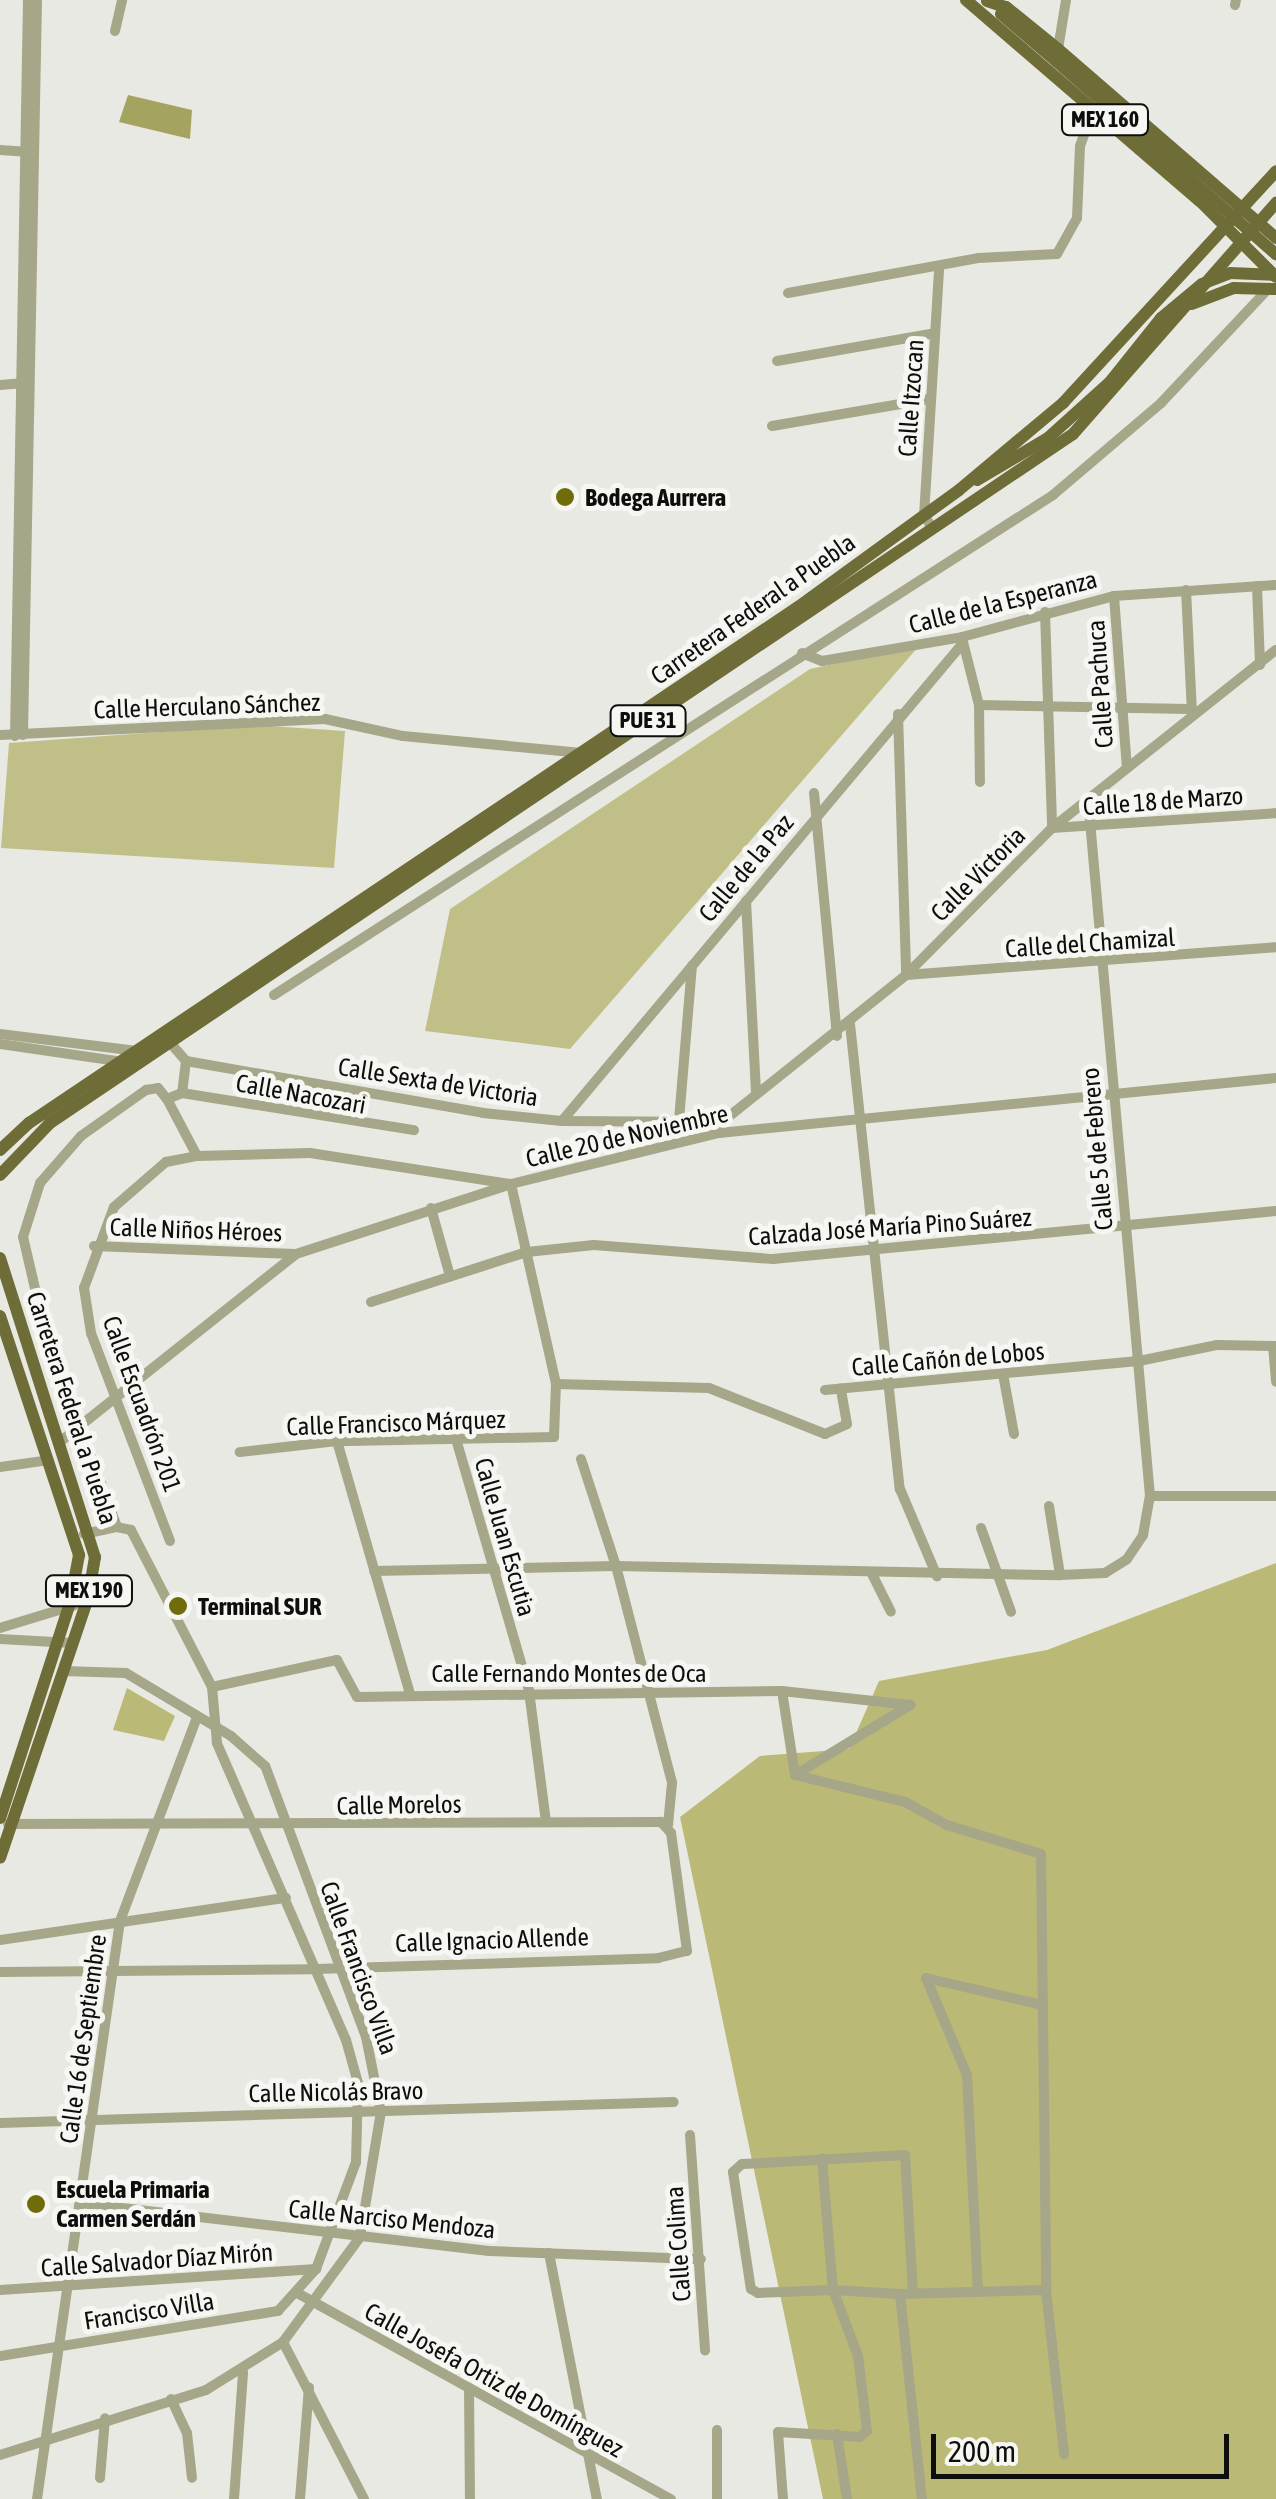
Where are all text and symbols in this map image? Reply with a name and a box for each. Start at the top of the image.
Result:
road number: MEX 160 [1060,103,1150,137]
street label: Calle Itzocan [892,338,930,458]
place label: Bodega Aurrera [585,482,726,512]
marker: Bodega Aurrera [554,486,576,508]
street label: Carretera Federal a Puebla [645,527,861,691]
street label: Calle de la Esperanza [906,564,1100,640]
street label: Calle Pachuca [1081,619,1119,749]
street label: Calle Herculano Sánchez [93,687,321,725]
road number: PUE 31 [608,704,688,738]
street label: Calle 18 de Marzo [1082,780,1244,822]
street label: Calle de la Paz [692,808,800,928]
street label: Calle Victoria [924,820,1032,928]
street label: Calle del Chamizal [1004,922,1176,964]
street label: Calle Sexta de Victoria [336,1051,540,1113]
street label: Calle 5 de Febrero [1075,1066,1119,1232]
street label: Calle Nacozari [234,1068,368,1120]
street label: Calle 20 de Noviembre [523,1098,731,1174]
street label: Calzada José María Pino Suárez [747,1202,1033,1252]
street label: Calle Niños Héroes [109,1212,283,1248]
street label: Carretera Federal a Puebla [20,1288,124,1528]
street label: Calle Escuadrón 201 [96,1312,188,1496]
street label: Calle Cañón de Lobos [850,1336,1046,1382]
street label: Calle Francisco Márquez [286,1404,506,1442]
street label: Calle Juan Escutia [468,1454,542,1620]
road number: MEX 190 [44,1574,134,1608]
place label: Terminal SUR [198,1591,321,1621]
marker: Terminal SUR [167,1595,189,1617]
street label: Calle Fernando Montes de Oca [431,1658,707,1688]
street label: Calle Morelos [336,1789,462,1821]
street label: Calle Francisco Villa [314,1877,404,2059]
street label: Calle Ignacio Allende [395,1922,589,1958]
street label: Calle 16 de Septiembre [53,1933,113,2145]
street label: Calle Nicolás Bravo [248,2075,424,2109]
place label: Escuela Primaria Carmen Serdán [56,2175,210,2234]
street label: Calle Colima [659,2185,697,2303]
marker: Escuela Primaria Carmen Serdán [25,2193,47,2215]
street label: Calle Narciso Mendoza [287,2193,497,2245]
street label: Calle Salvador Díaz Mirón [40,2237,274,2283]
street label: Francisco Villa [82,2286,216,2336]
street label: Calle Josefa Ortiz de Domínguez [359,2296,629,2464]
scale bar [936,2414,1234,2476]
text: 200 m [948,2434,1016,2468]

